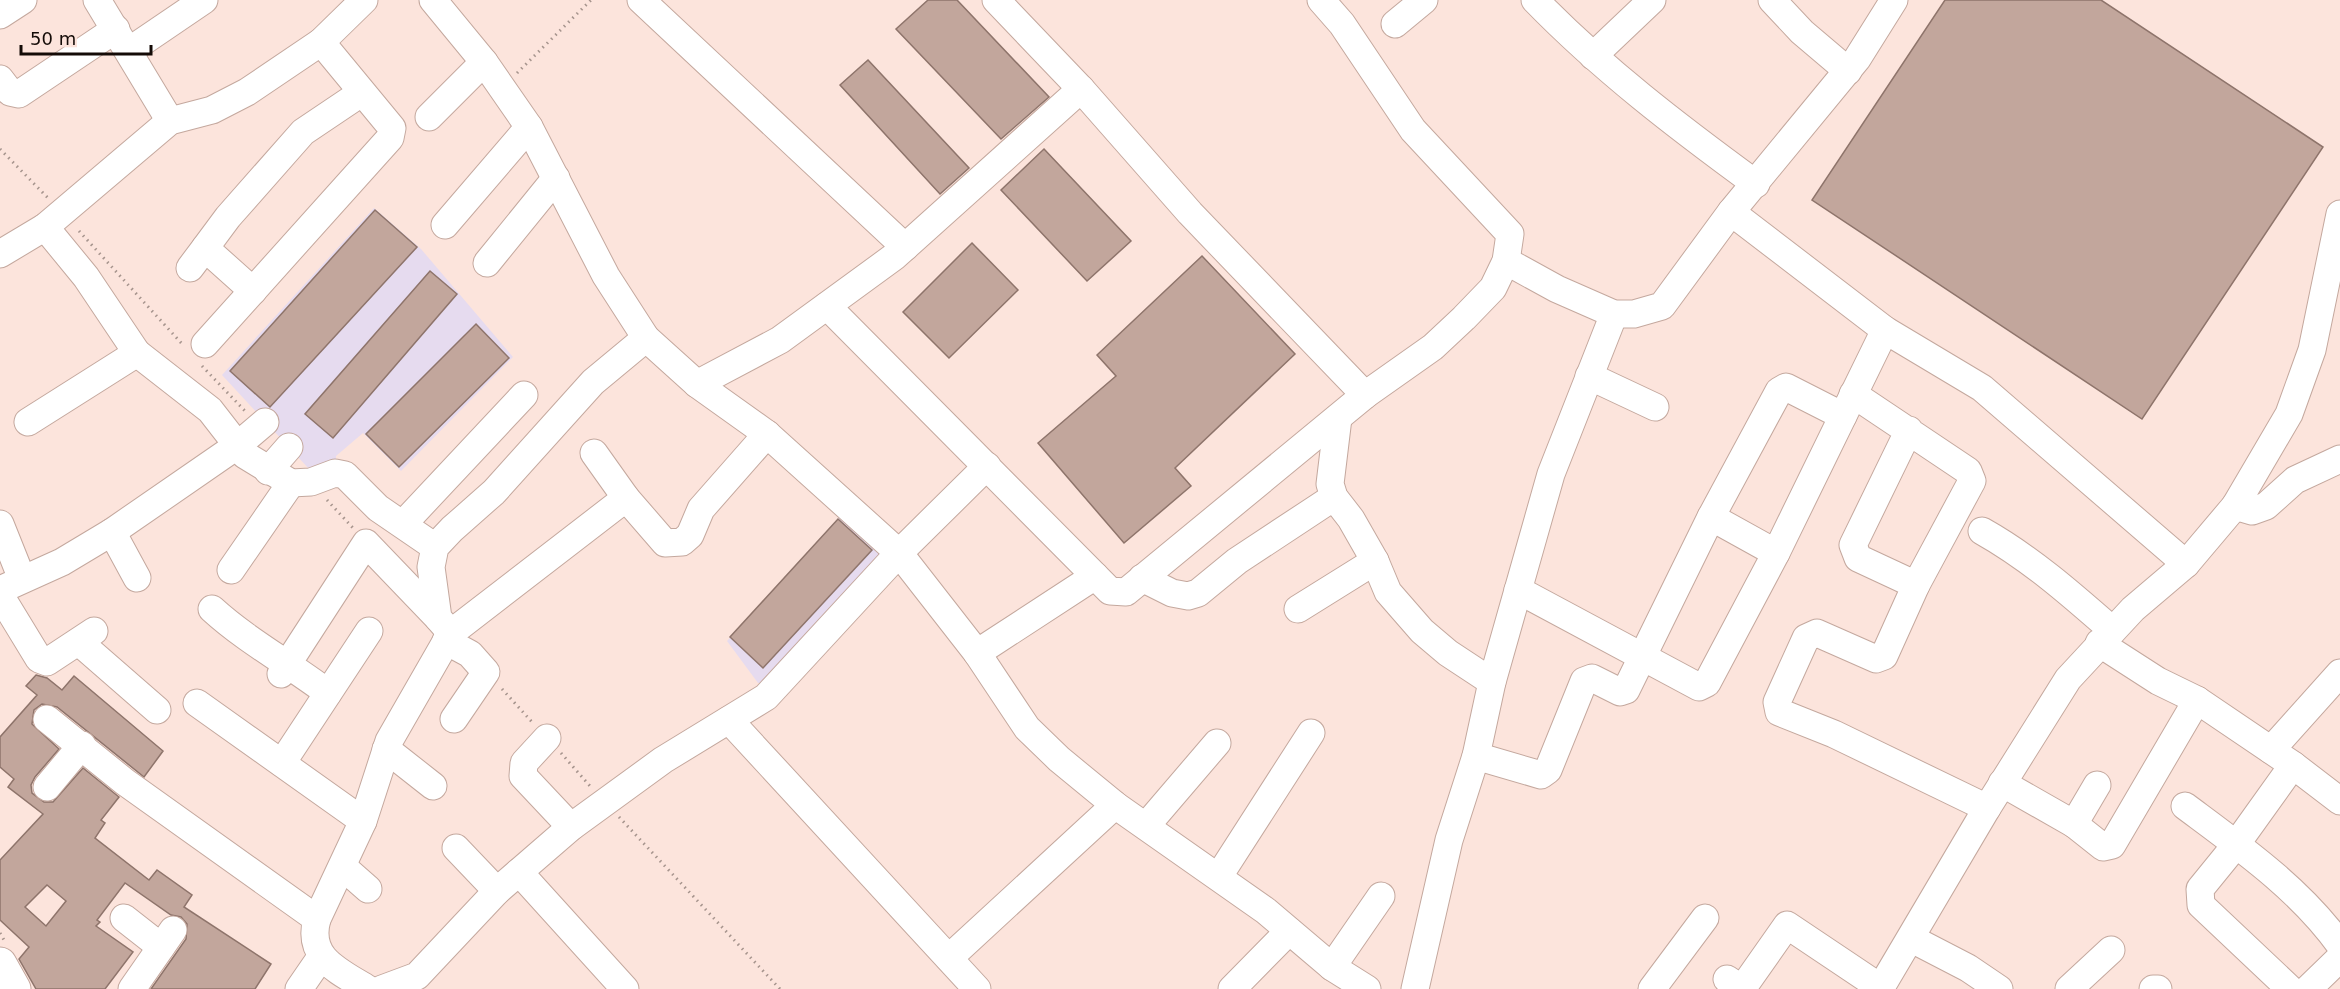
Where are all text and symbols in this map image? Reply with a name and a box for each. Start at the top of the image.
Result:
scale bar [21,18,152,56]
text: 50 m [30,28,76,49]

